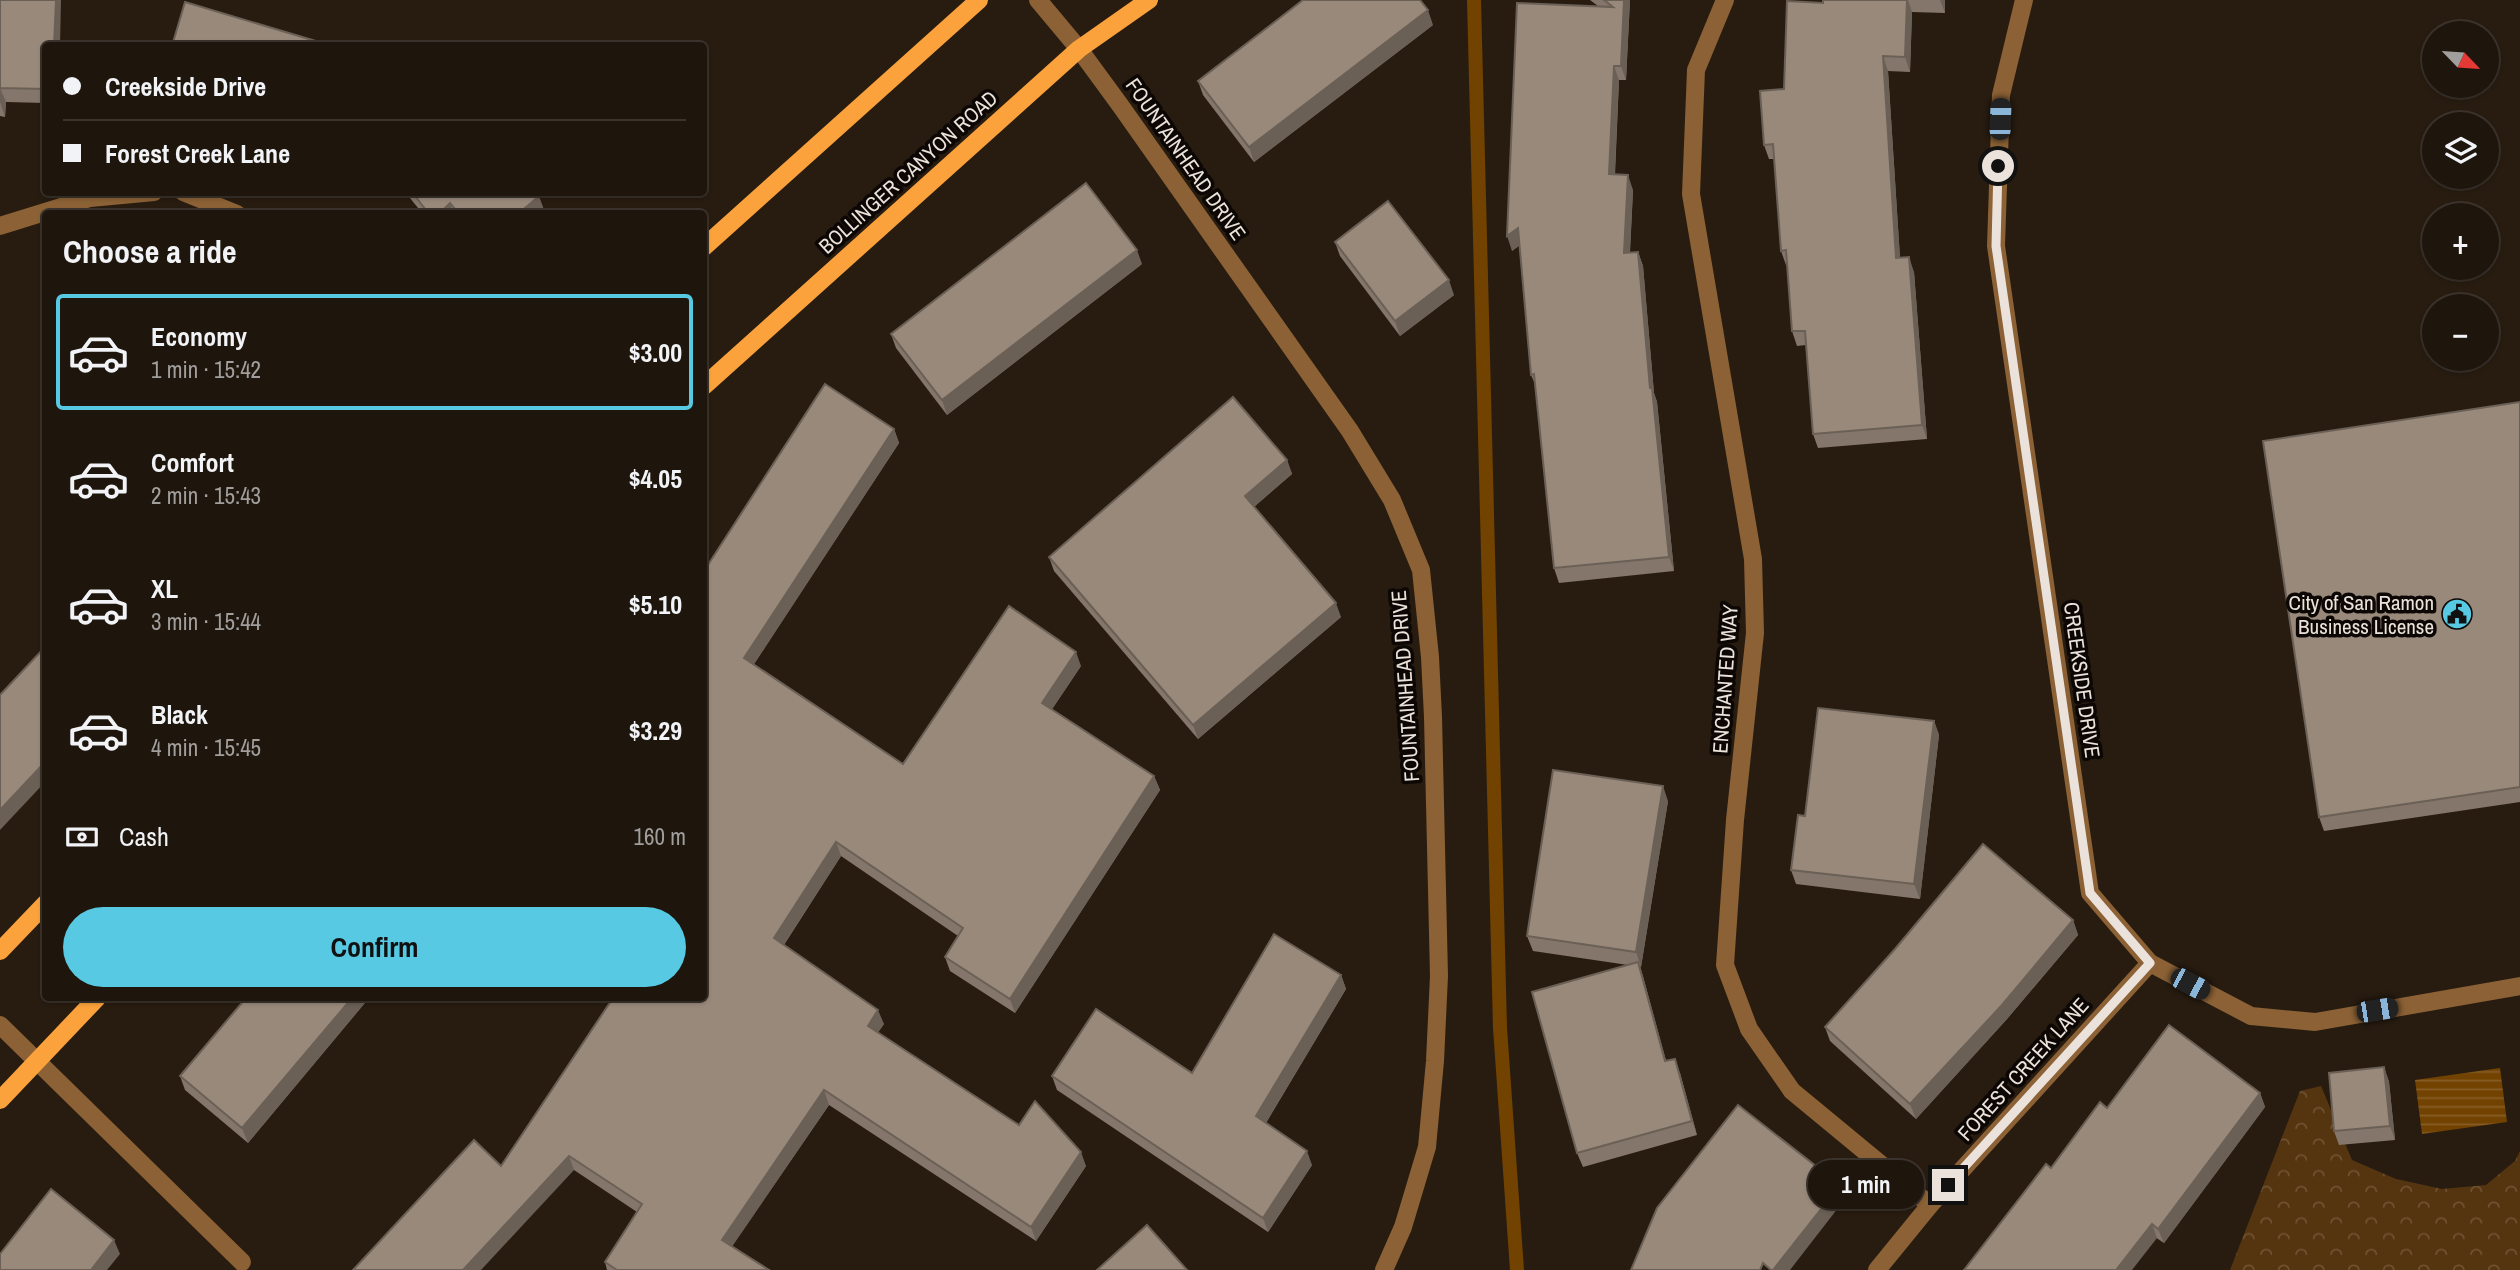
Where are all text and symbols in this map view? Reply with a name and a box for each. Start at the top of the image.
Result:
north arrow [2422,21,2499,98]
map controls [2422,21,2499,371]
text: Creekside Drive [105,69,266,104]
street label: FOUNTAINHEAD DRIVE [1119,72,1253,246]
street label: BOLLINGER CANYON ROAD [812,84,1004,260]
car [1989,98,2012,140]
button: layers [2422,112,2499,189]
text: Forest Creek Lane [105,136,290,171]
route start [1982,150,2014,182]
button: + [2422,203,2499,280]
text: Choose a ride [63,230,237,273]
button: − [2422,294,2499,371]
text: Economy [151,319,247,354]
icon: car [67,321,130,384]
text: $3.00 [629,335,682,370]
text: 1 min · 15:42 [151,354,261,385]
text: Comfort [151,445,234,480]
icon: car [67,447,130,510]
text: $4.05 [629,461,682,496]
text: 2 min · 15:43 [151,480,261,511]
text: XL [151,571,178,606]
icon: car [67,573,130,636]
text: $5.10 [629,587,682,622]
place label: City of San Ramon Business License [2289,588,2434,641]
street label: FOUNTAINHEAD DRIVE [1384,589,1426,783]
public building icon: City of San Ramon Business License [2440,597,2474,631]
street label: CREEKSIDE DRIVE [2057,600,2107,760]
street label: ENCHANTED WAY [1705,603,1745,754]
text: 3 min · 15:44 [151,606,261,637]
text: Black [151,697,208,732]
icon: car [67,699,130,762]
text: $3.29 [629,713,682,748]
text: 4 min · 15:45 [151,732,261,763]
icon: cash [63,818,101,856]
text: Cash [119,819,169,854]
text: 160 m [634,821,686,852]
button: Confirm [63,907,686,987]
car [2167,965,2214,1003]
street label: FOREST CREEK LANE [1951,991,2095,1147]
car [2355,996,2400,1024]
callout: 1 min [1808,1160,1924,1210]
text: 1 min [1841,1169,1891,1200]
route end [1932,1169,1964,1201]

